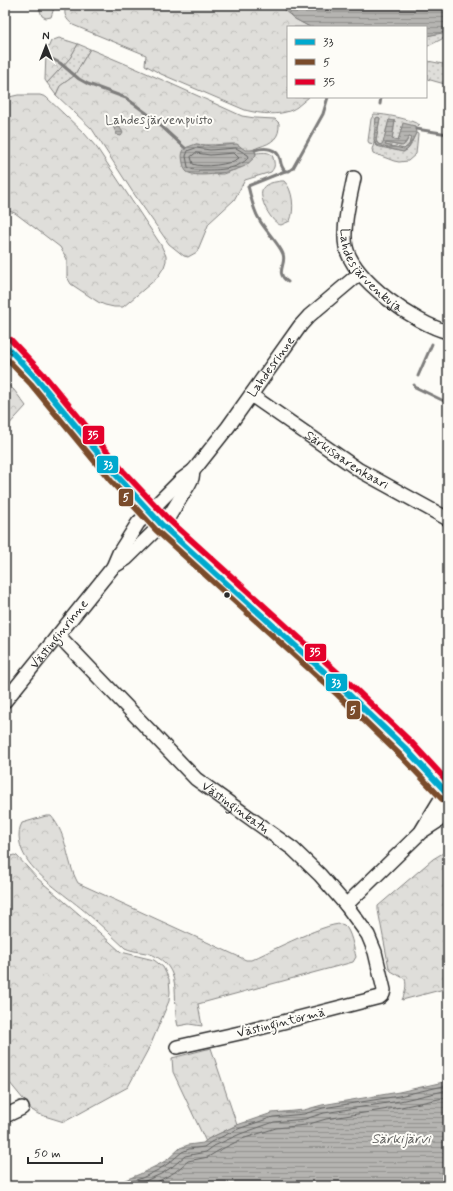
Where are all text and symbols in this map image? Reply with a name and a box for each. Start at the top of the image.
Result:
north arrow [26,26,66,66]
legend [287,26,427,98]
text: N [42,30,50,44]
text: 33 [323,35,334,51]
text: 5 [323,55,330,71]
text: 35 [323,75,335,91]
park label: Lahdesjärvenpuisto [105,112,213,129]
street label: Lahdesjärvenkuja [336,228,407,316]
street label: Lahdesrinne [243,333,299,401]
line badge: 35 [82,425,105,445]
street label: Särkisaarenkaari [302,427,392,493]
text: 35 [88,429,99,443]
line badge: 33 [96,455,119,474]
text: 33 [103,459,113,473]
line badge: 5 [118,488,134,507]
text: 5 [123,491,130,505]
unlabelled marker [222,590,232,600]
street label: Västinginrinne [26,596,92,672]
line badge: 35 [304,643,327,662]
text: 35 [310,646,321,660]
line badge: 33 [325,673,348,692]
text: 33 [331,677,341,691]
line badge: 5 [346,700,361,720]
text: 5 [350,704,357,718]
street label: Västinginkatu [198,777,273,838]
street label: Västingintörmä [235,1004,328,1044]
water label: Särkijärvi [372,1130,432,1148]
scale bar [28,1139,102,1165]
text: 50 m [34,1146,61,1162]

